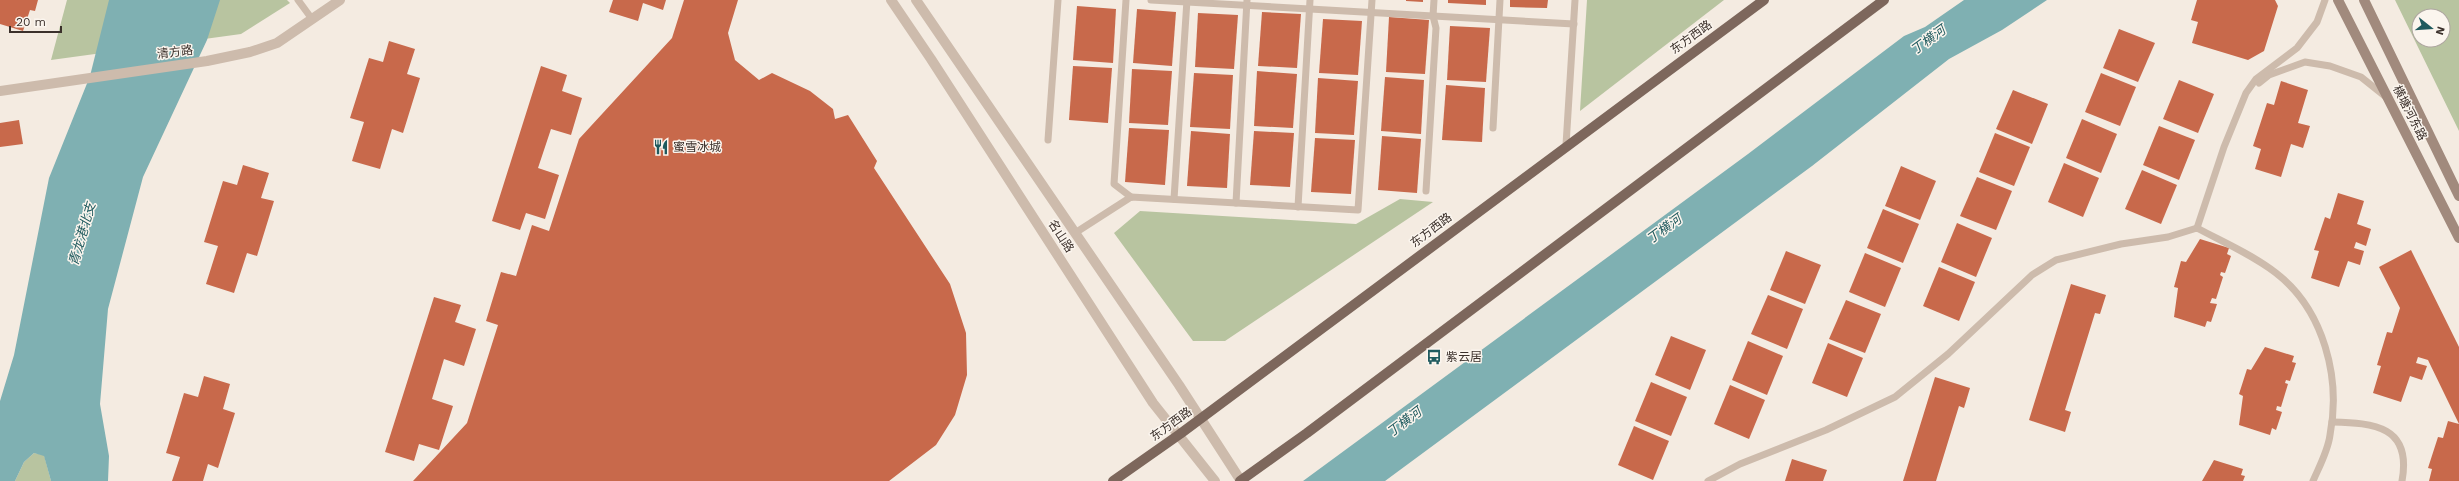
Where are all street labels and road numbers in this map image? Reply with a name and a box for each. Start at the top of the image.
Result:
street label: 东方西路 [1667,17,1715,57]
street label: 清方路 [156,43,194,61]
street label: 横塘河东路 [2390,83,2430,143]
street label: 东方西路 [1408,210,1454,250]
street label: 名山路 [1045,217,1077,255]
street label: 东方西路 [1147,404,1195,444]

